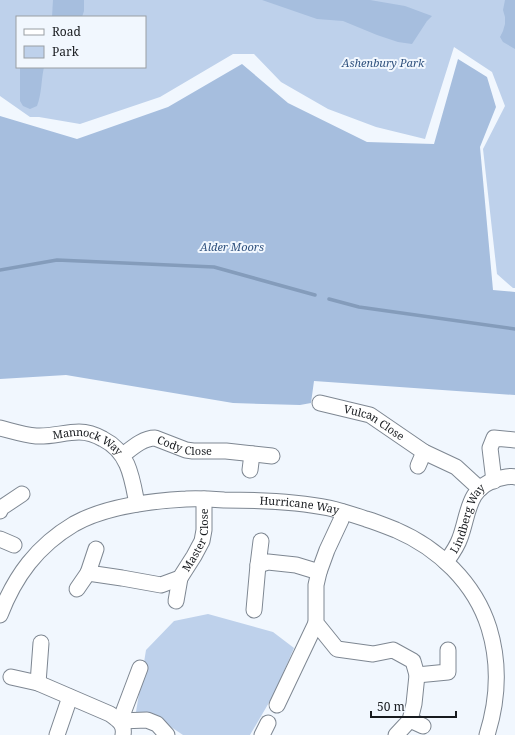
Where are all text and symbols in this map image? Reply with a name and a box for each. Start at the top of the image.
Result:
legend [16,16,146,68]
text: Road [52,23,82,40]
text: Park [52,43,80,60]
park label: Ashenbury Park [341,55,425,70]
park label: Alder Moors [199,239,264,254]
street label: Vulcan Close [342,401,408,443]
street label: Mannock Way [51,424,127,459]
street label: Cody Close [155,432,212,458]
street label: Lindberg Way [446,479,488,556]
street label: Hurricane Way [259,493,342,517]
street label: Master Close [178,508,211,574]
scale bar [371,693,456,719]
text: 50 m [377,698,405,715]

